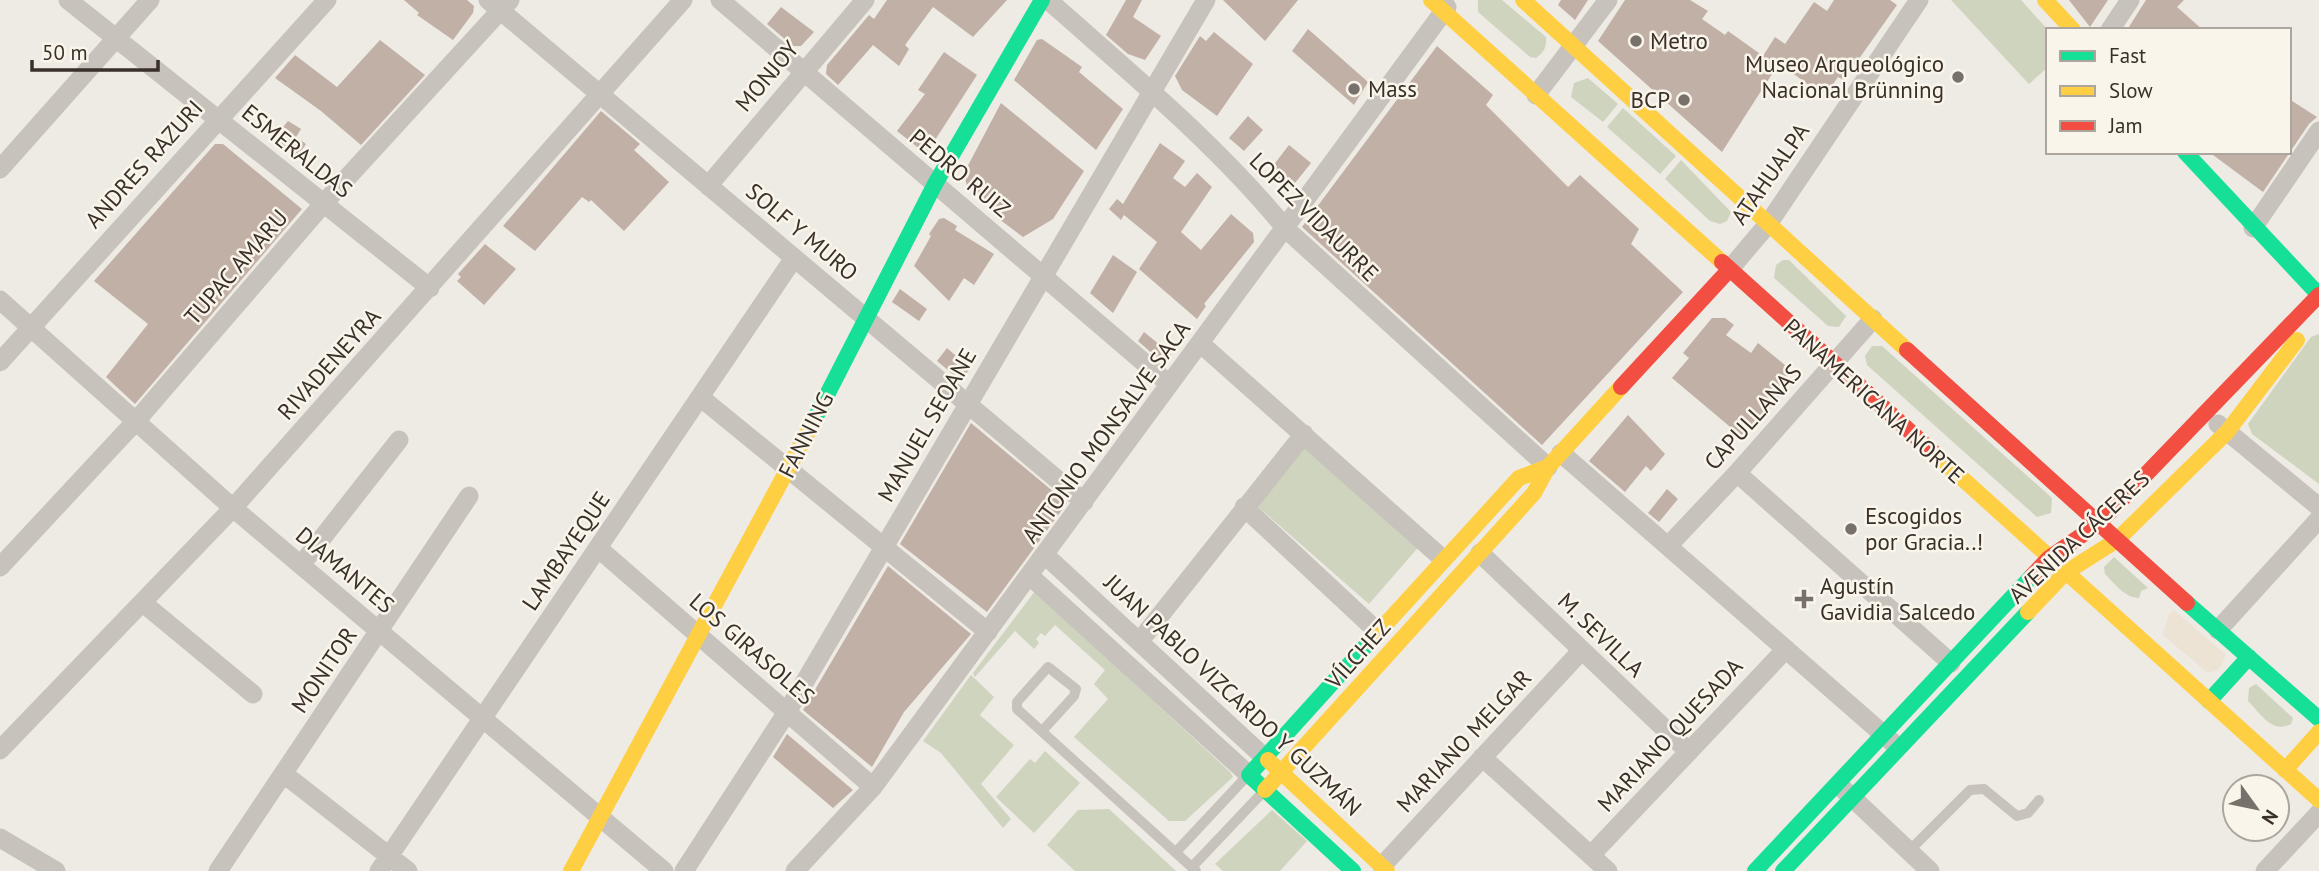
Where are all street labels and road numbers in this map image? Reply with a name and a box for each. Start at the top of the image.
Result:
street label: MONJOY [729,34,805,117]
street label: ANDRES RAZURI [78,94,209,234]
street label: ESMERALDAS [236,97,358,204]
street label: ATAHUALPA [1724,117,1815,230]
street label: PEDRO RUIZ [904,122,1017,223]
street label: LOPEZ VIDAURRE [1244,146,1385,287]
street label: SOLF Y MURO [740,176,864,287]
street label: TUPAC AMARU [178,203,294,330]
street label: RIVADENEYRA [271,301,387,426]
street label: PANAMERICANA NORTE [1778,312,1971,489]
street label: ANTONIO MONSALVE SACA [1015,315,1196,548]
street label: MANUEL SEOANE [871,343,982,507]
street label: CAPULLANAS [1698,358,1808,476]
street label: FANNING [772,387,839,483]
street label: AVENIDA CÁCERES [2002,464,2155,609]
street label: LAMBAYEQUE [515,486,616,616]
street label: DIAMANTES [290,520,400,619]
street label: JUAN PABLO VIZCARDO Y GUZMÁN [1098,567,1368,822]
street label: LOS GIRASOLES [684,586,821,711]
street label: M. SEVILLA [1552,586,1651,683]
street label: VÍLCHEZ [1318,613,1396,695]
street label: MONITOR [284,621,363,718]
street label: MARIANO QUESADA [1591,651,1749,817]
street label: MARIANO MELGAR [1390,663,1537,818]

